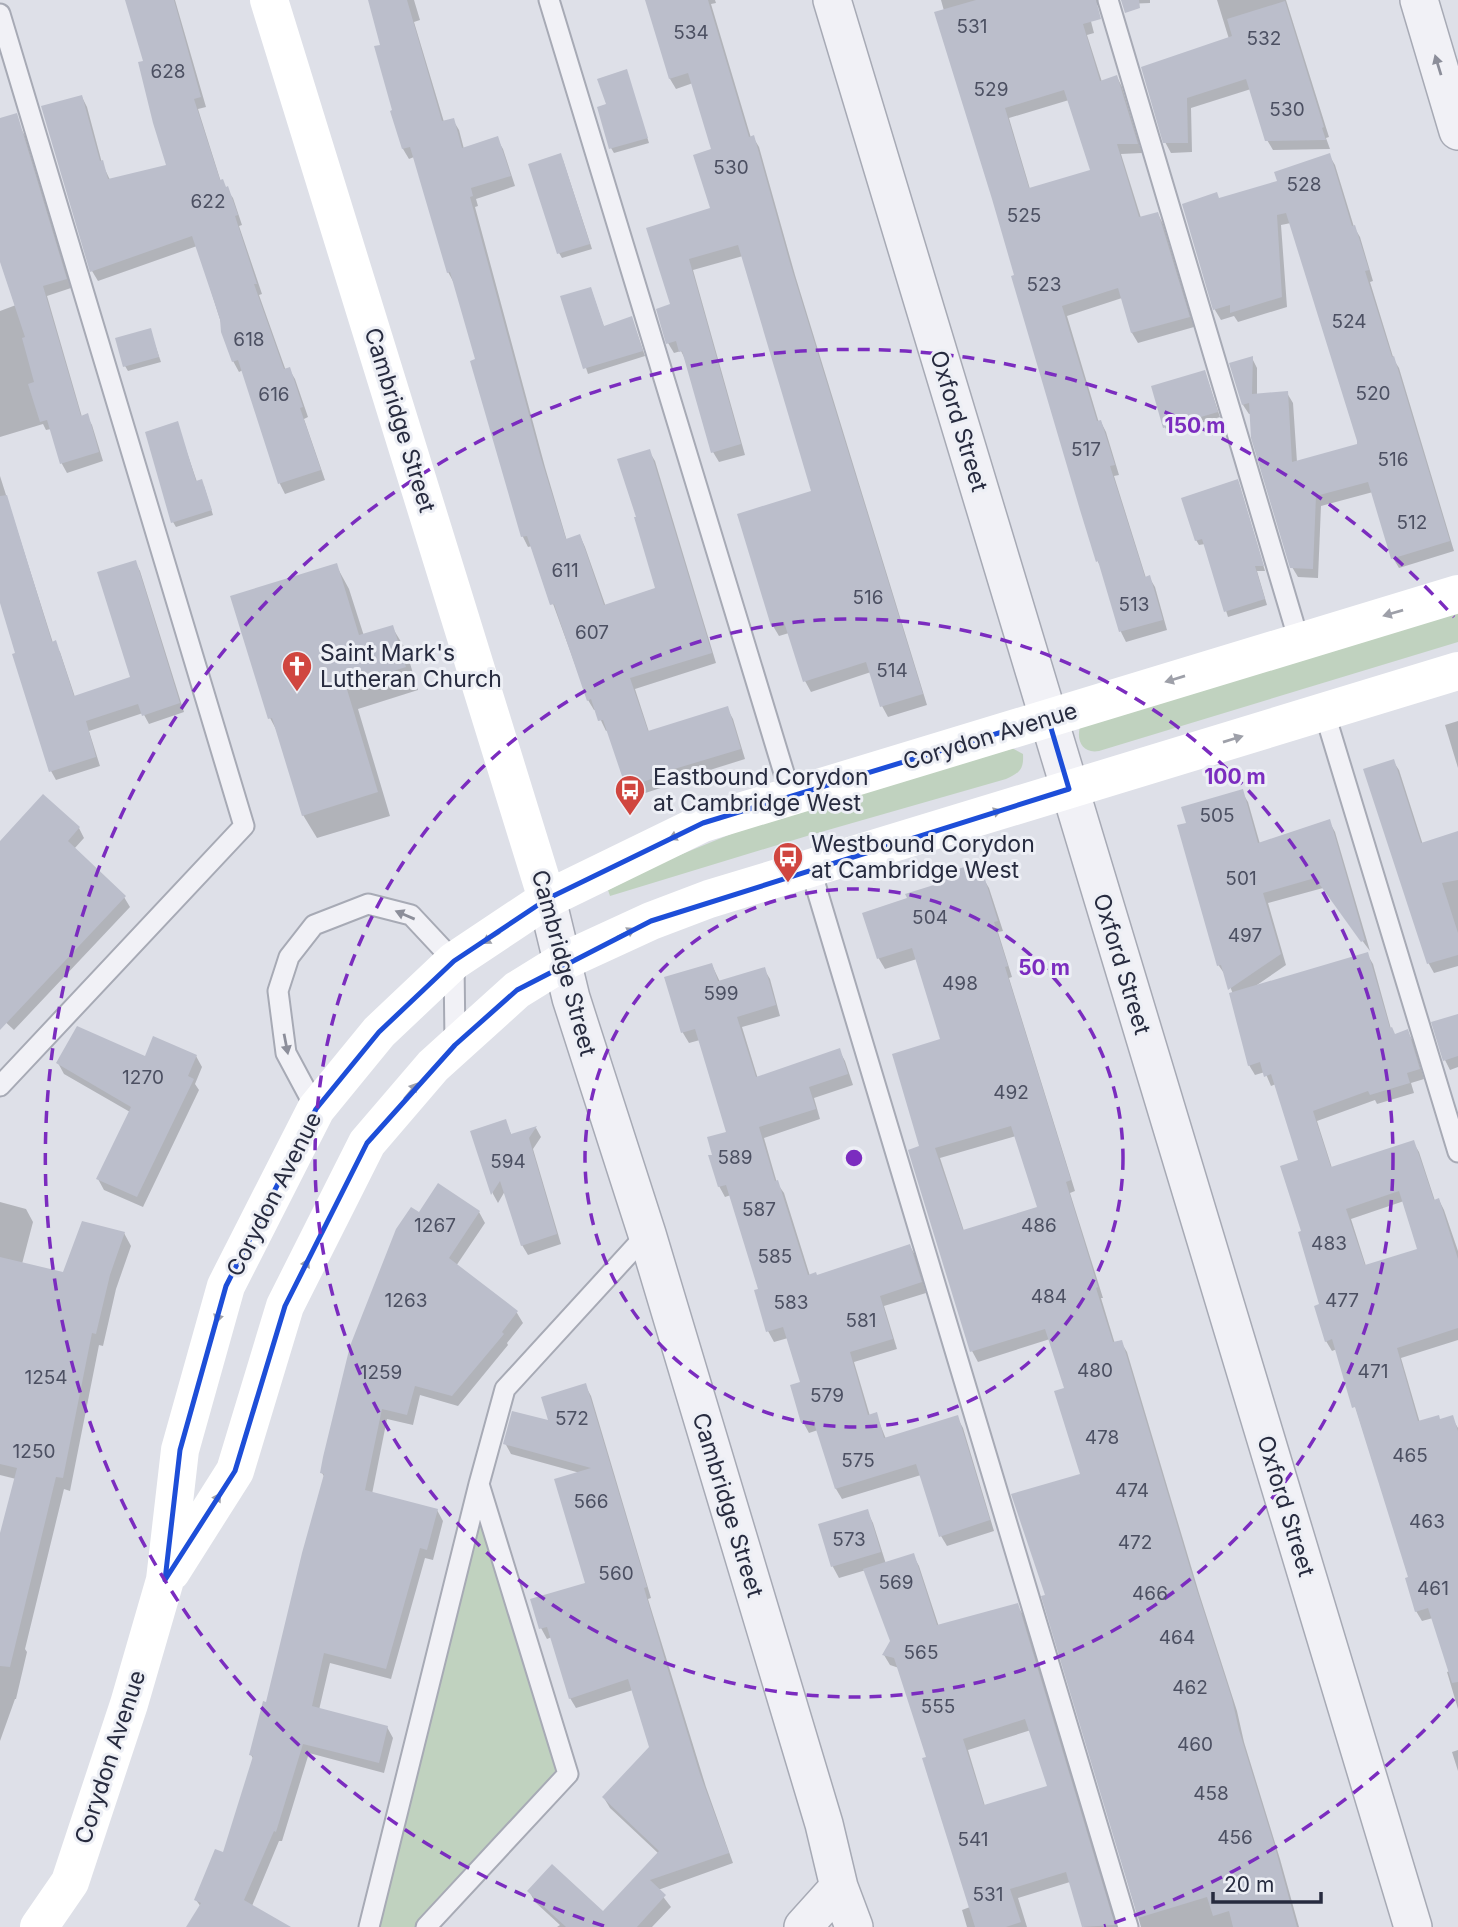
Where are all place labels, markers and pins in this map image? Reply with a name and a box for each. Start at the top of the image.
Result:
place label: Saint Mark's Lutheran Church [320,639,502,693]
church icon: Saint Mark's Lutheran Church [280,649,314,693]
place label: Eastbound Corydon at Cambridge West [653,763,869,817]
bus stop icon: Eastbound Corydon at Cambridge West [613,773,647,817]
place label: Westbound Corydon at Cambridge West [811,830,1035,884]
bus stop icon: Westbound Corydon at Cambridge West [771,840,805,884]
centre of rings [842,1146,866,1170]

